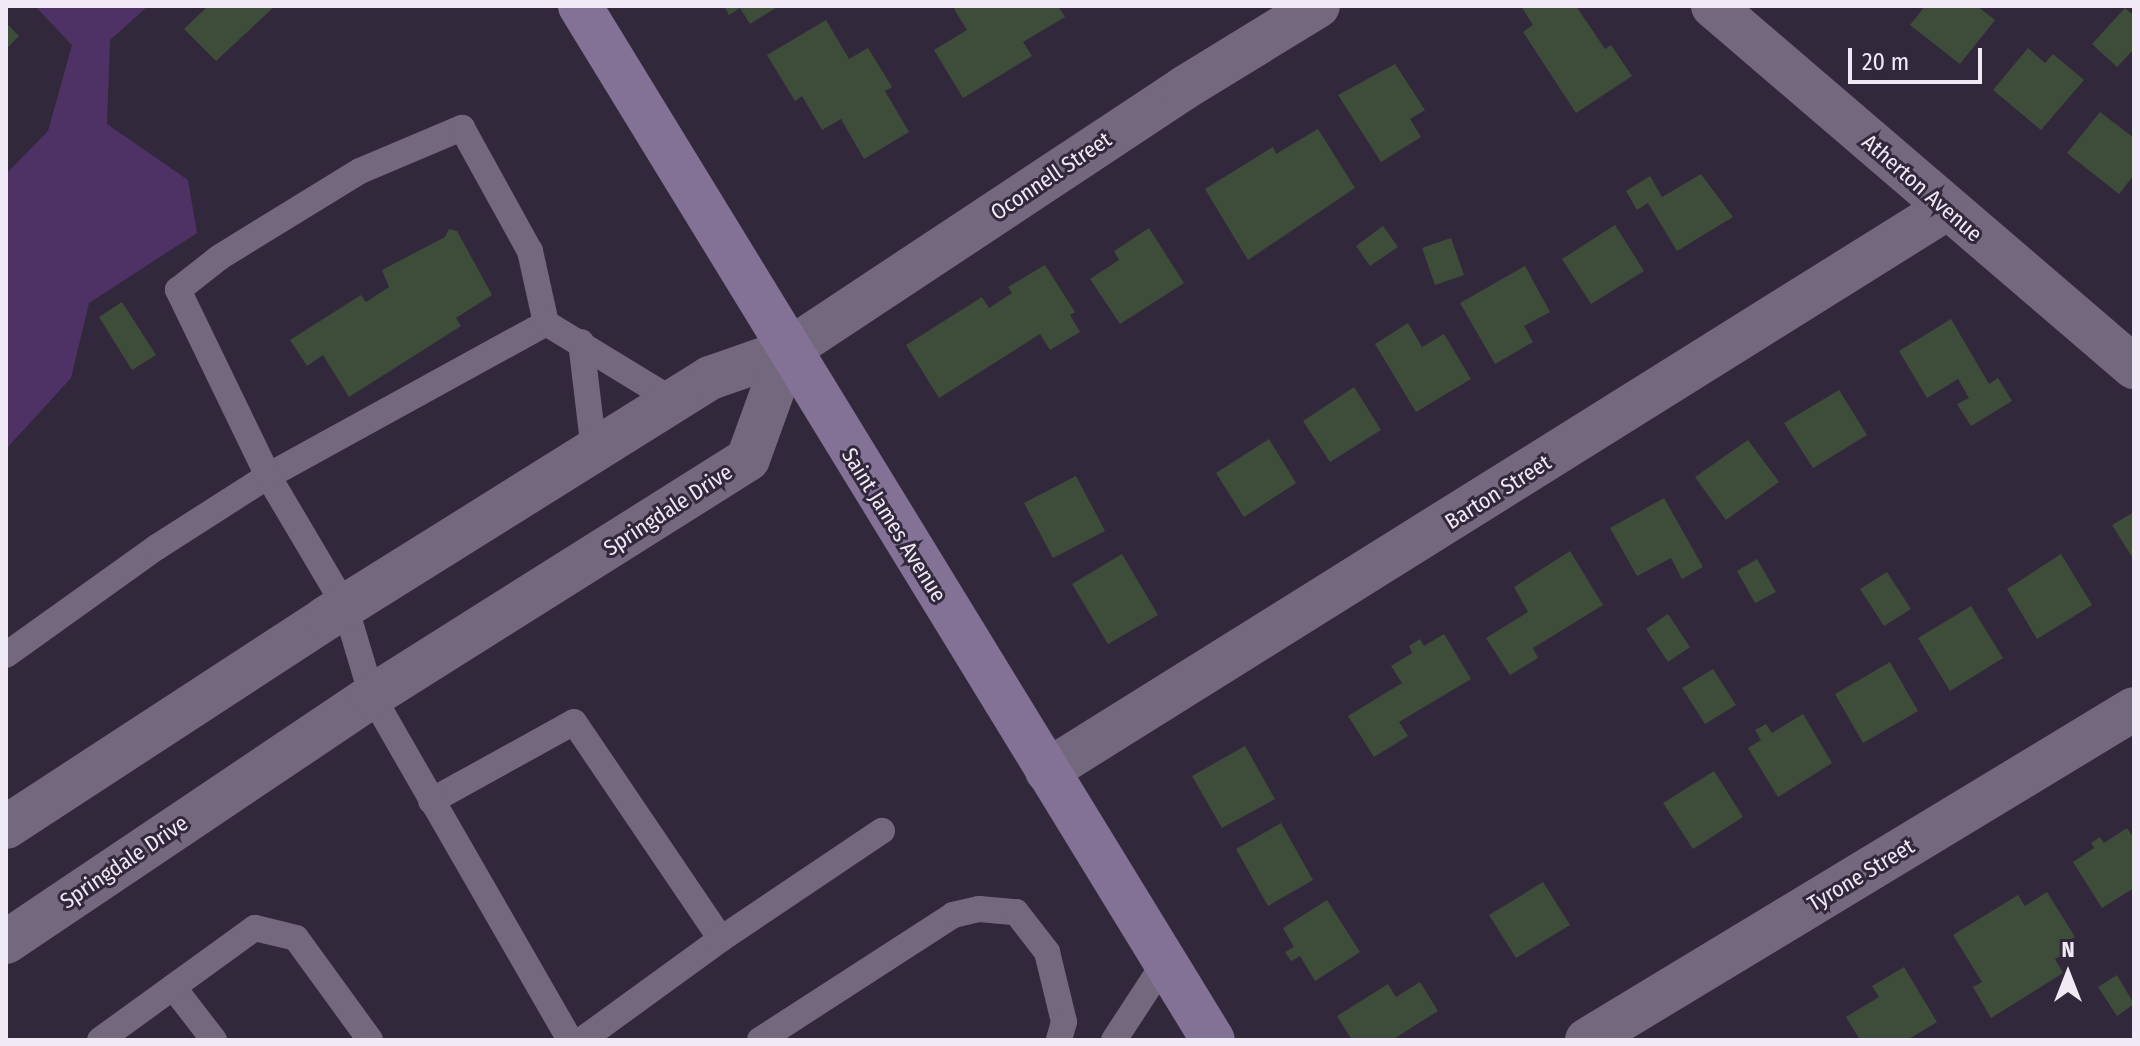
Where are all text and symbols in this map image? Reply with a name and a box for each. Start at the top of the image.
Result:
scale bar [1852,32,1986,82]
text: 20 m [1862,48,1909,76]
street label: Oconnell Street [986,126,1116,226]
street label: Atherton Avenue [1857,129,1987,247]
street label: Saint James Avenue [836,443,952,607]
street label: Barton Street [1440,449,1556,535]
street label: Springdale Drive [599,459,737,561]
street label: Springdale Drive [55,810,193,914]
street label: Tyrone Street [1803,833,1919,917]
north arrow [2028,934,2108,1014]
text: N [2061,936,2075,963]

